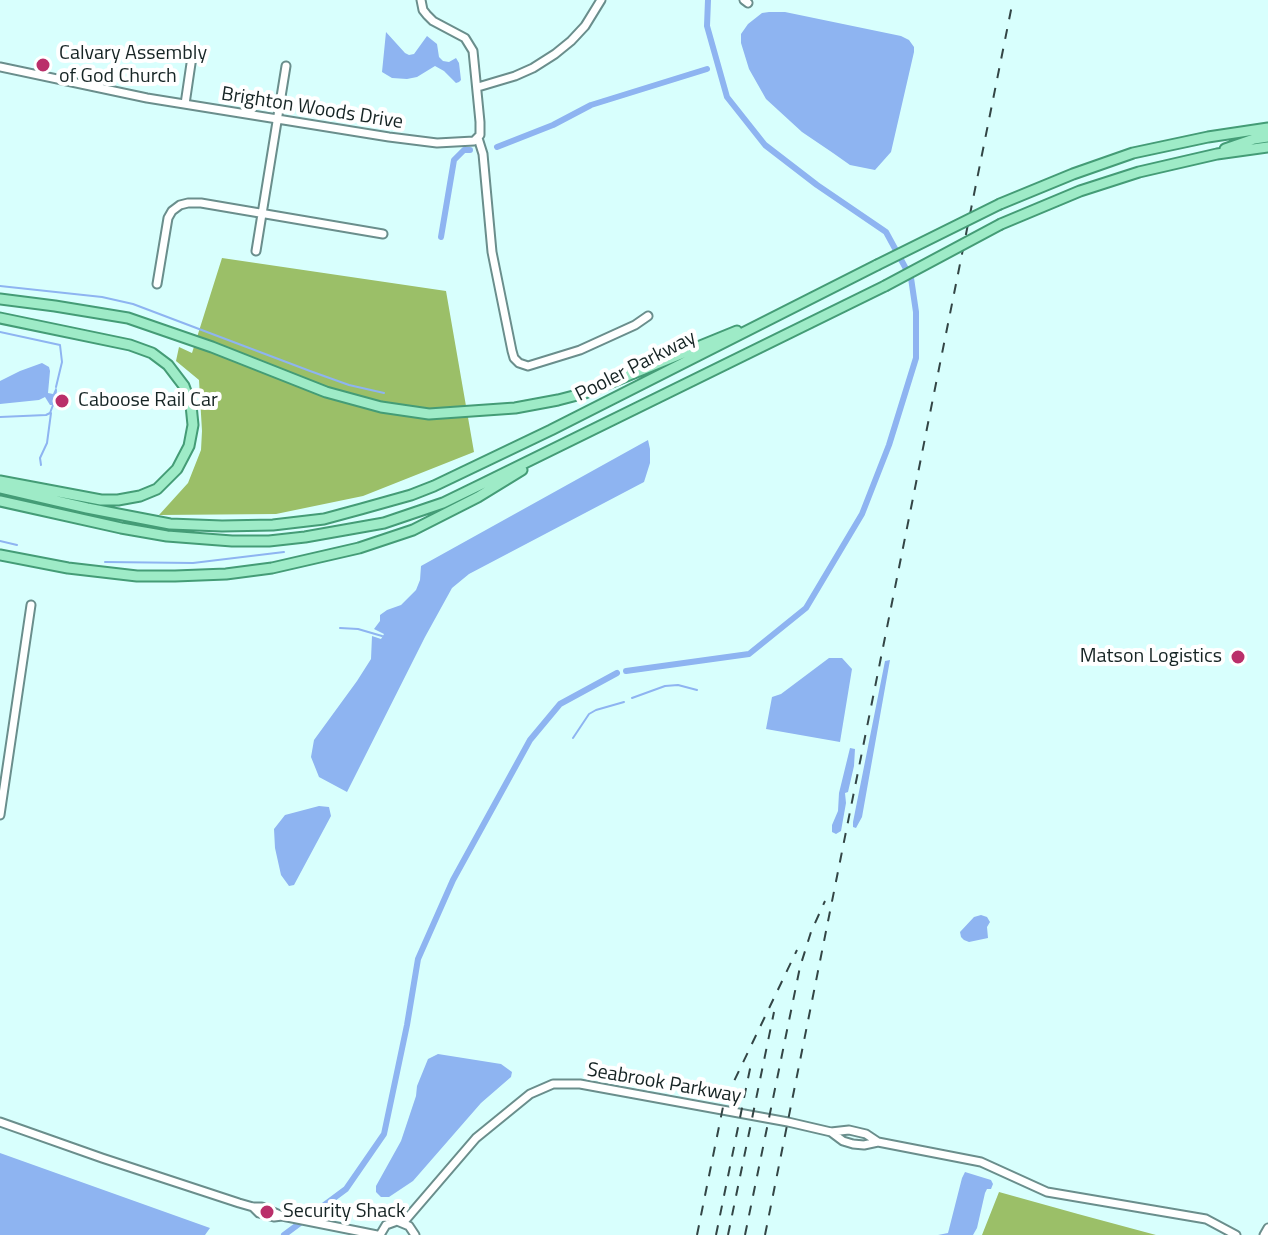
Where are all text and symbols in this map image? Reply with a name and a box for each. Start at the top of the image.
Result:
place label: Calvary Assembly of God Church [59,42,207,89]
marker: Calvary Assembly of God Church [34,56,52,74]
street label: Brighton Woods Drive [219,83,405,135]
street label: Pooler Parkway [572,326,700,408]
place label: Caboose Rail Car [78,389,218,413]
marker: Caboose Rail Car [53,392,71,410]
place label: Matson Logistics [1080,645,1222,669]
marker: Matson Logistics [1229,648,1247,666]
street label: Seabrook Parkway [585,1059,743,1109]
place label: Security Shack [283,1200,406,1224]
marker: Security Shack [258,1203,276,1221]

